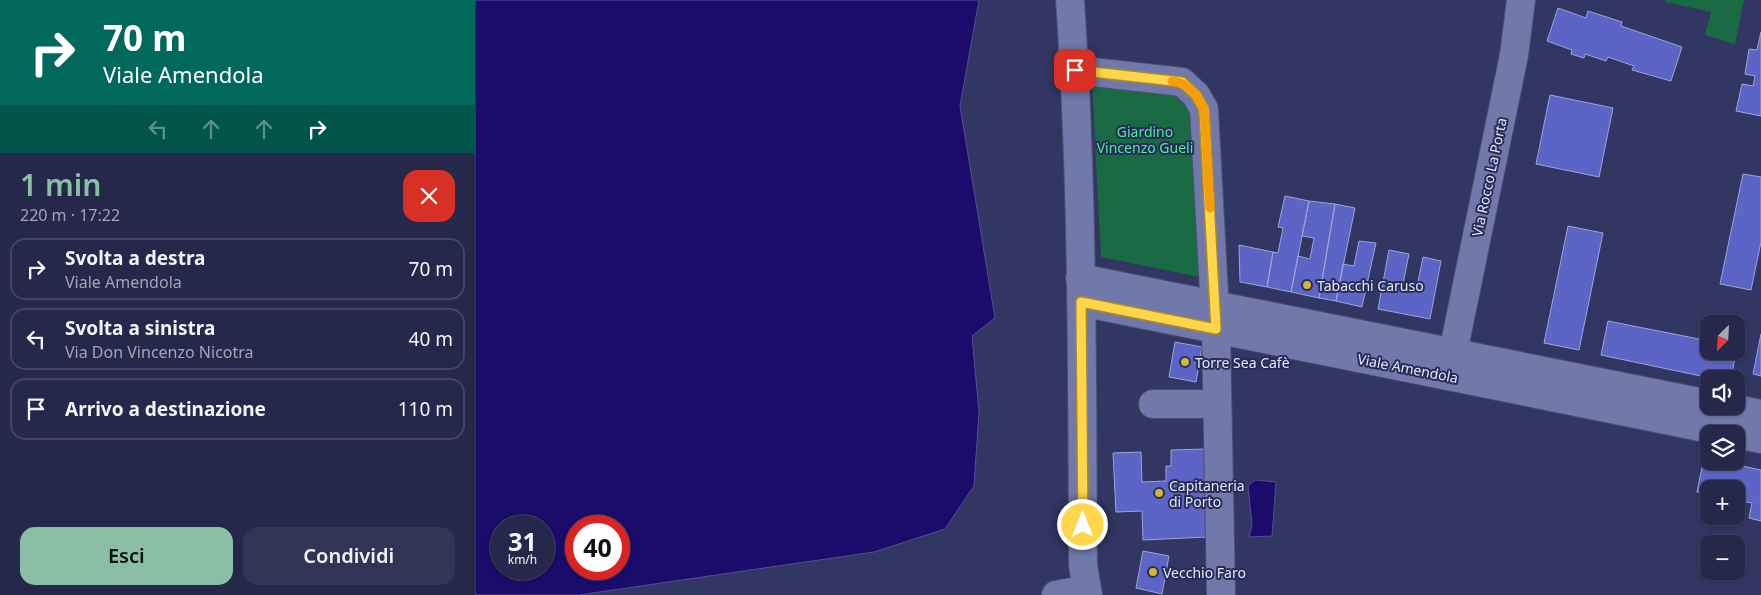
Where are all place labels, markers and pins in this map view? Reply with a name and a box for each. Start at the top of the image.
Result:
pin [1054,49,1096,91]
place label: Tabacchi Caruso [1317,276,1424,295]
marker: Tabacchi Caruso [1301,279,1313,291]
place label: Torre Sea Cafè [1195,353,1290,372]
marker: Torre Sea Cafè [1179,356,1191,368]
place label: Capitaneria di Porto [1169,476,1245,511]
marker: Capitaneria di Porto [1153,487,1165,499]
place label: Vecchio Faro [1163,563,1246,582]
marker: Vecchio Faro [1147,566,1159,578]

